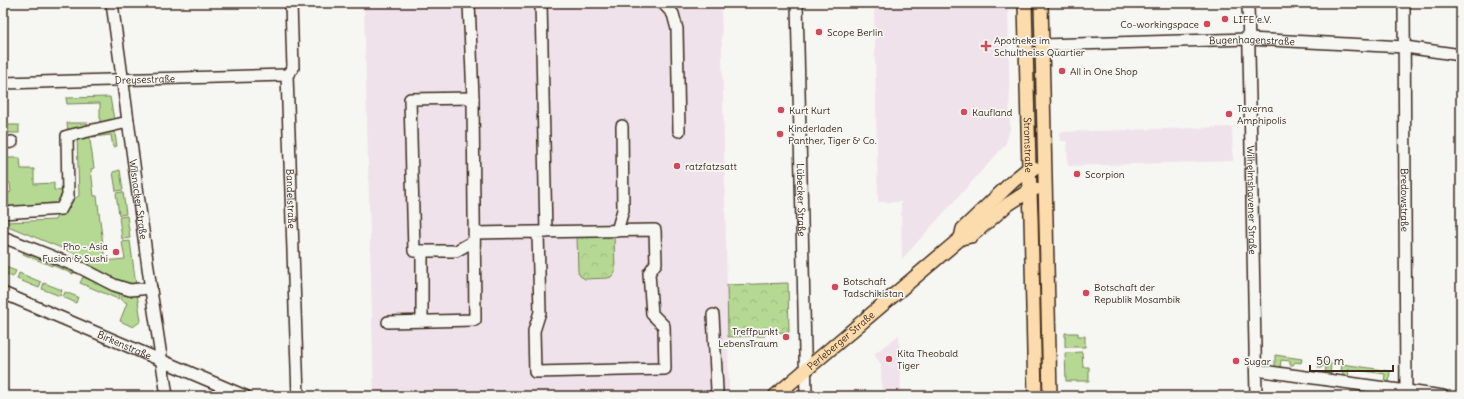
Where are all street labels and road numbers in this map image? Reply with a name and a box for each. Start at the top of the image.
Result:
street label: Bugenhagenstraße [1209,32,1295,48]
street label: Dreysestraße [115,72,175,86]
street label: Stromstraße [1021,117,1036,173]
street label: Wilhelmshavener Straße [1244,145,1260,255]
street label: Wilsnacker Straße [127,158,151,240]
street label: Lübecker Straße [794,163,809,237]
street label: Bandelstraße [284,168,299,229]
street label: Bredowstraße [1398,168,1412,232]
street label: Perleberger Straße [804,308,877,373]
street label: Birkenstraße [95,327,154,362]

